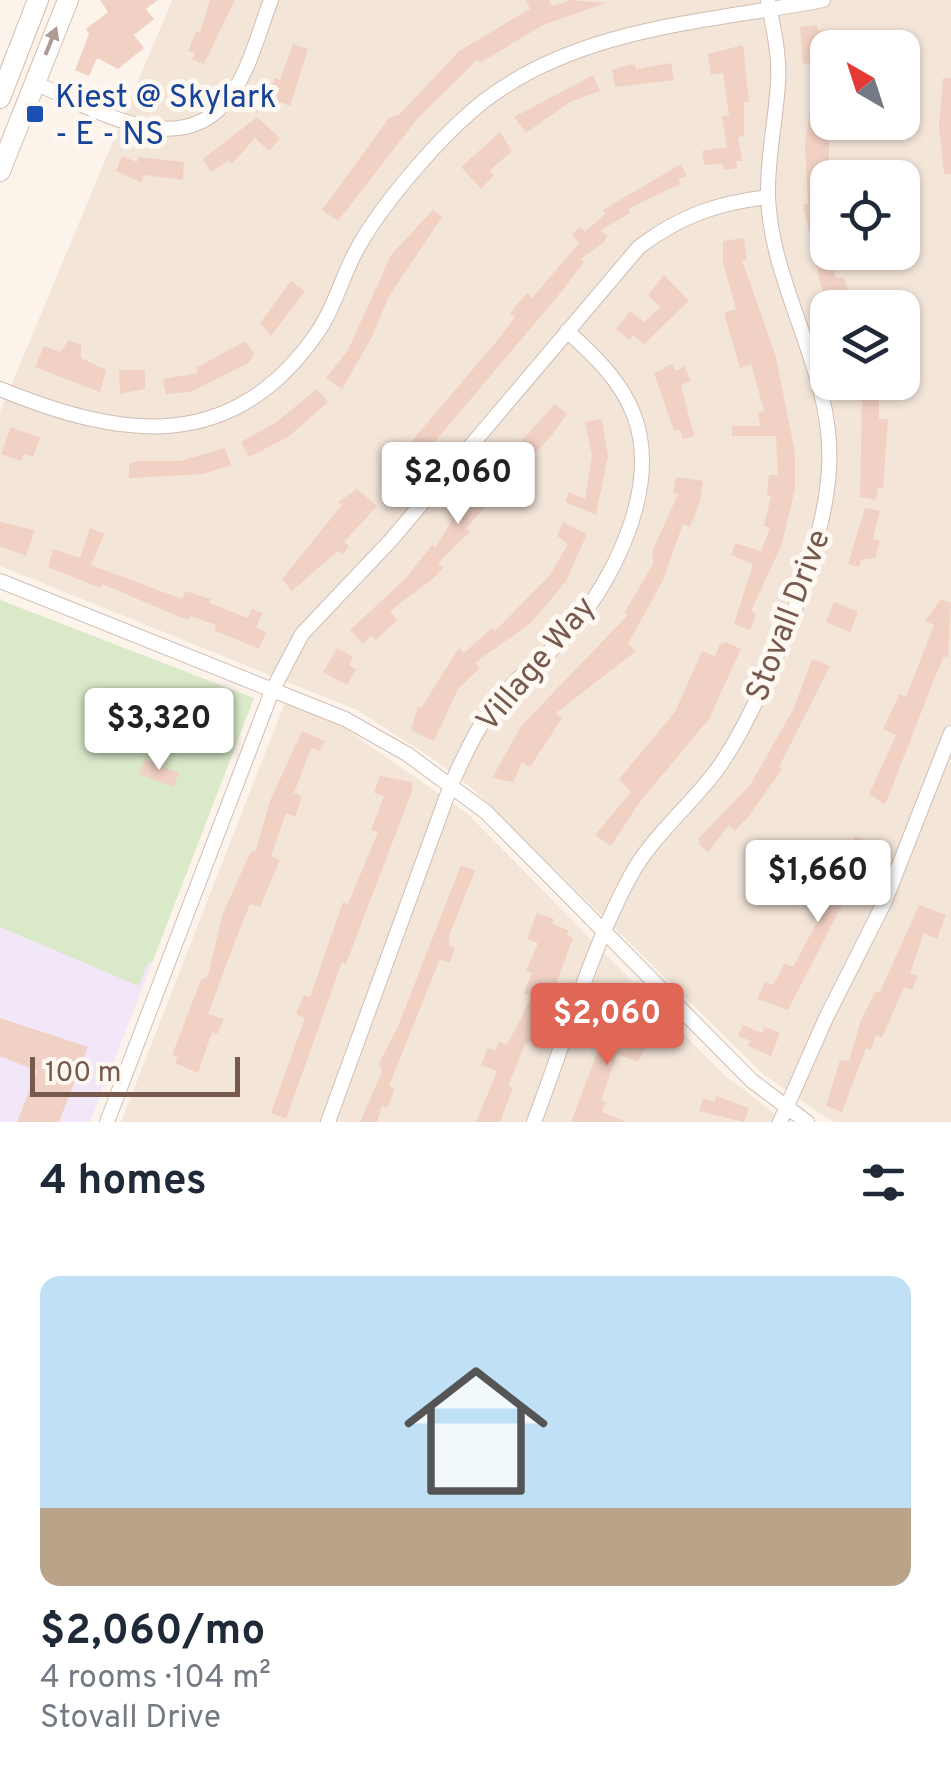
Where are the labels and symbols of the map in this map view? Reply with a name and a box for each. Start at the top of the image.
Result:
one-way arrow [44,26,60,56]
north arrow [810,30,920,140]
place label: Kiest @ Skylark - E - NS [55,79,276,156]
marker: Kiest @ Skylark - E - NS [24,103,46,125]
pin: $2,060 [377,442,539,527]
street label: Stovall Drive [739,524,841,708]
street label: Village Way [469,589,606,741]
pin: $3,320 [78,688,240,773]
pin: $1,660 [737,840,899,925]
pin: $2,060 [526,983,688,1068]
scale bar [30,1052,240,1096]

